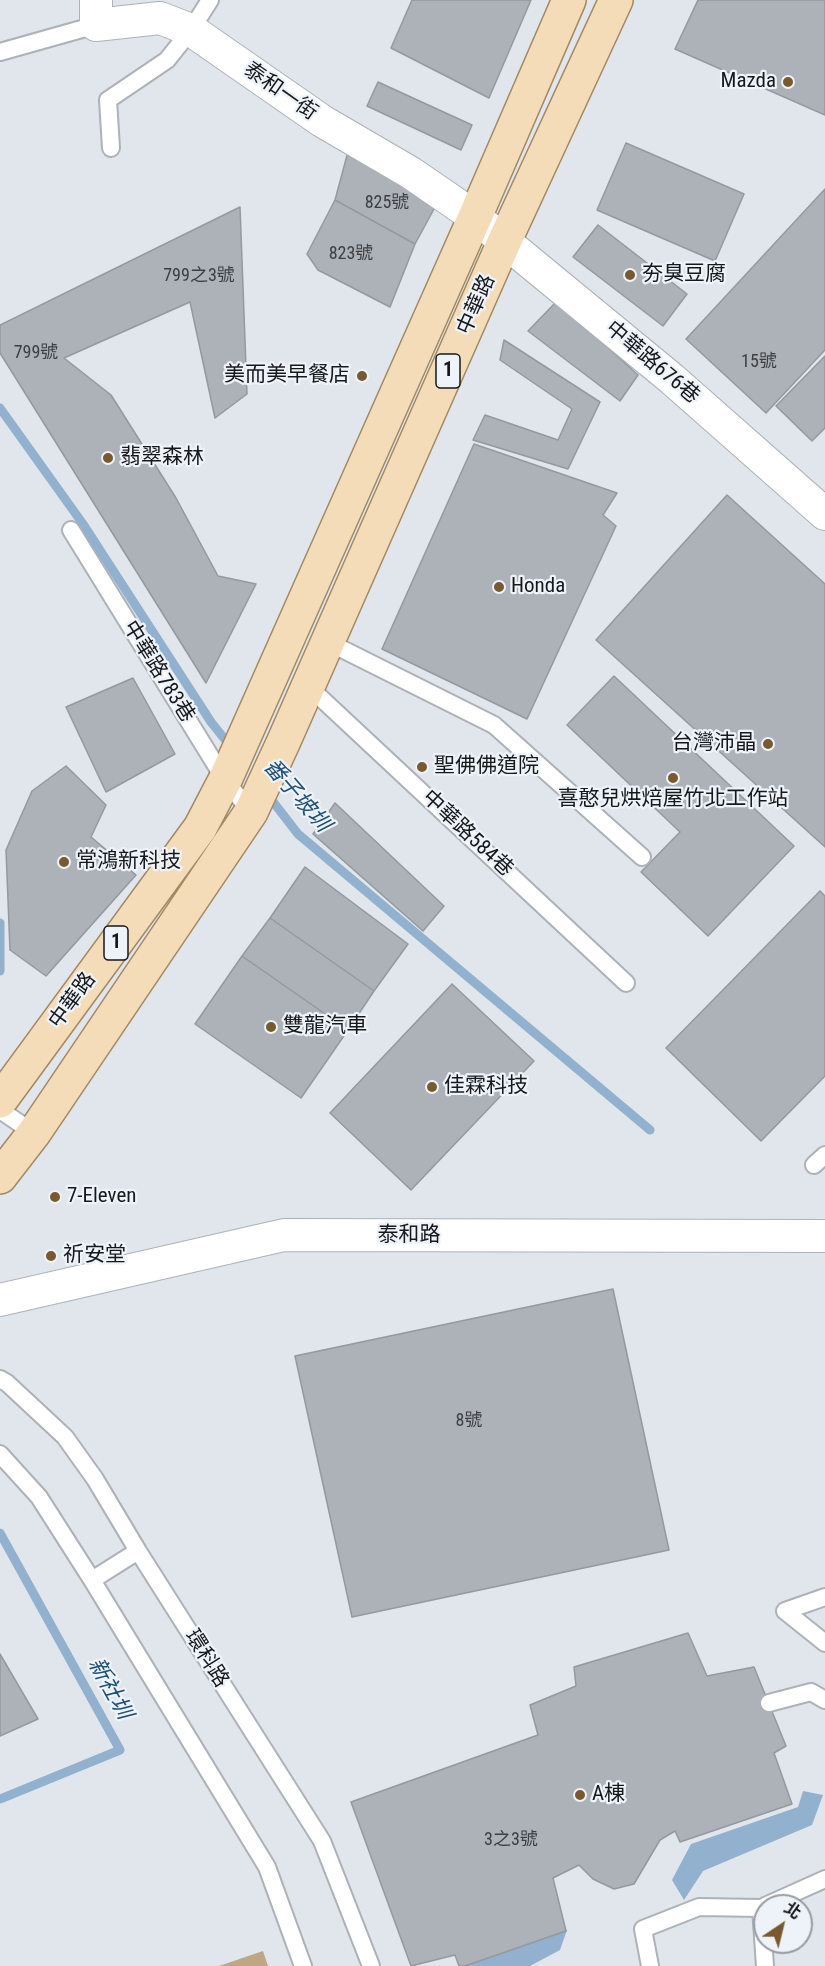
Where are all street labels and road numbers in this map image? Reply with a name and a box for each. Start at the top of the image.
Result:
street label: 泰和一街 [238,58,322,126]
street label: 中華路 [453,271,501,339]
street label: 中華路676巷 [600,316,704,410]
road number: 1 [436,354,460,388]
street label: 中華路783巷 [117,617,199,727]
street label: 中華路584巷 [416,786,518,882]
road number: 1 [104,926,128,960]
street label: 中華路 [44,968,102,1034]
street label: 泰和路 [378,1223,440,1249]
street label: 環科路 [179,1626,233,1692]

